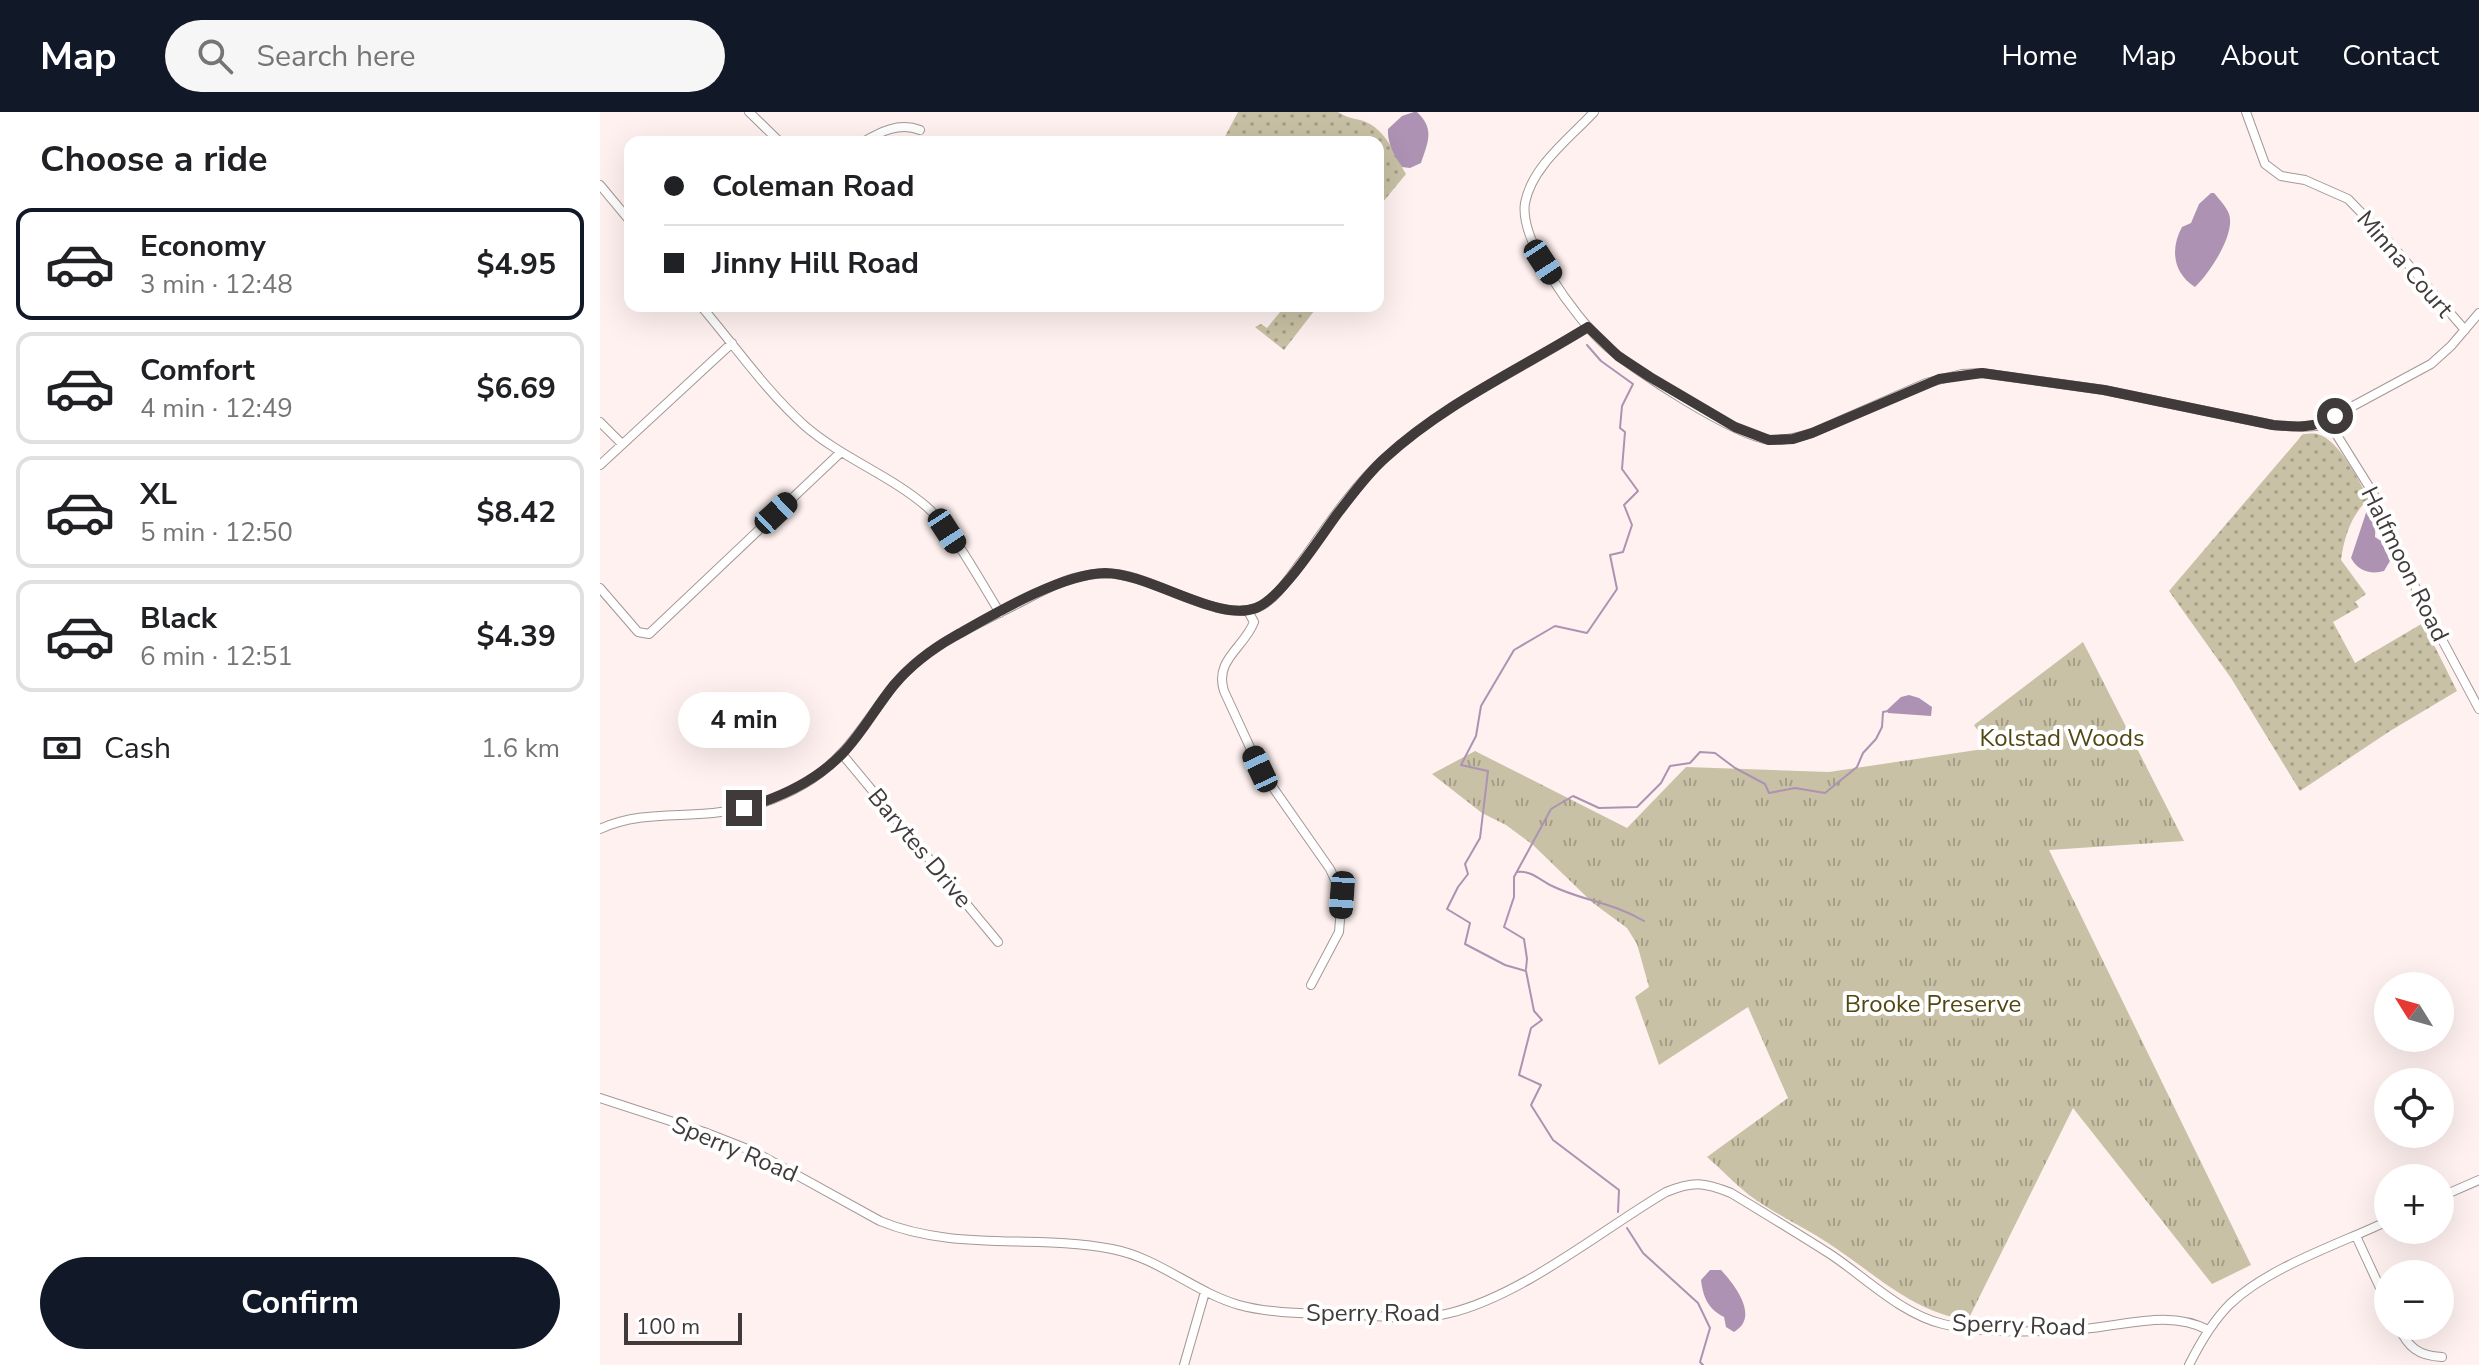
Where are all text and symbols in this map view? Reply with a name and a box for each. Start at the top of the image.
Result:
search box [165,20,725,92]
text: Map [40,31,117,82]
icon: search [193,34,237,78]
text: Search here [257,36,416,77]
text: Home [2002,37,2077,75]
text: Map [2121,37,2176,75]
text: About [2220,37,2298,75]
text: Contact [2342,37,2439,75]
text: Choose a ride [40,135,268,184]
text: Coleman Road [712,166,915,207]
street label: Minna Court [2350,204,2461,325]
text: Economy [140,226,266,267]
icon: car [44,228,116,300]
car [1520,235,1566,289]
text: Jinny Hill Road [712,243,919,284]
text: $4.95 [477,244,556,285]
text: 3 min · 12:48 [140,267,293,302]
text: Comfort [140,350,255,391]
icon: car [44,352,116,424]
text: $6.69 [477,368,556,409]
text: 4 min · 12:49 [140,391,293,426]
route start [2317,398,2353,434]
text: XL [140,474,177,515]
icon: car [44,476,116,548]
street label: Halfmoon Road [2354,481,2456,647]
car [750,488,802,538]
text: $8.42 [477,492,556,533]
car [924,504,970,558]
text: 5 min · 12:50 [140,515,293,550]
text: Black [140,598,217,639]
icon: car [44,600,116,672]
text: $4.39 [477,616,556,657]
text: 6 min · 12:51 [140,639,293,674]
callout: 4 min [678,692,810,748]
text: 4 min [710,702,778,737]
park label: Kolstad Woods [1980,722,2145,754]
icon: cash [40,726,84,770]
text: Cash [104,728,171,769]
text: 1.6 km [481,731,560,766]
car [1239,742,1281,796]
street label: Barytes Drive [861,782,979,914]
route end [726,790,762,826]
car [1328,870,1356,920]
north arrow [2374,972,2454,1052]
map controls [2374,972,2454,1340]
park label: Brooke Preserve [1845,988,2021,1020]
button: locate [2374,1068,2454,1148]
street label: Sperry Road [667,1108,803,1190]
button: + [2374,1164,2454,1244]
button: Confirm [40,1257,560,1349]
button: − [2374,1260,2454,1340]
street label: Sperry Road [1306,1297,1440,1329]
street label: Sperry Road [1952,1307,2086,1343]
scale bar [624,1309,742,1345]
text: 100 m [636,1312,700,1342]

